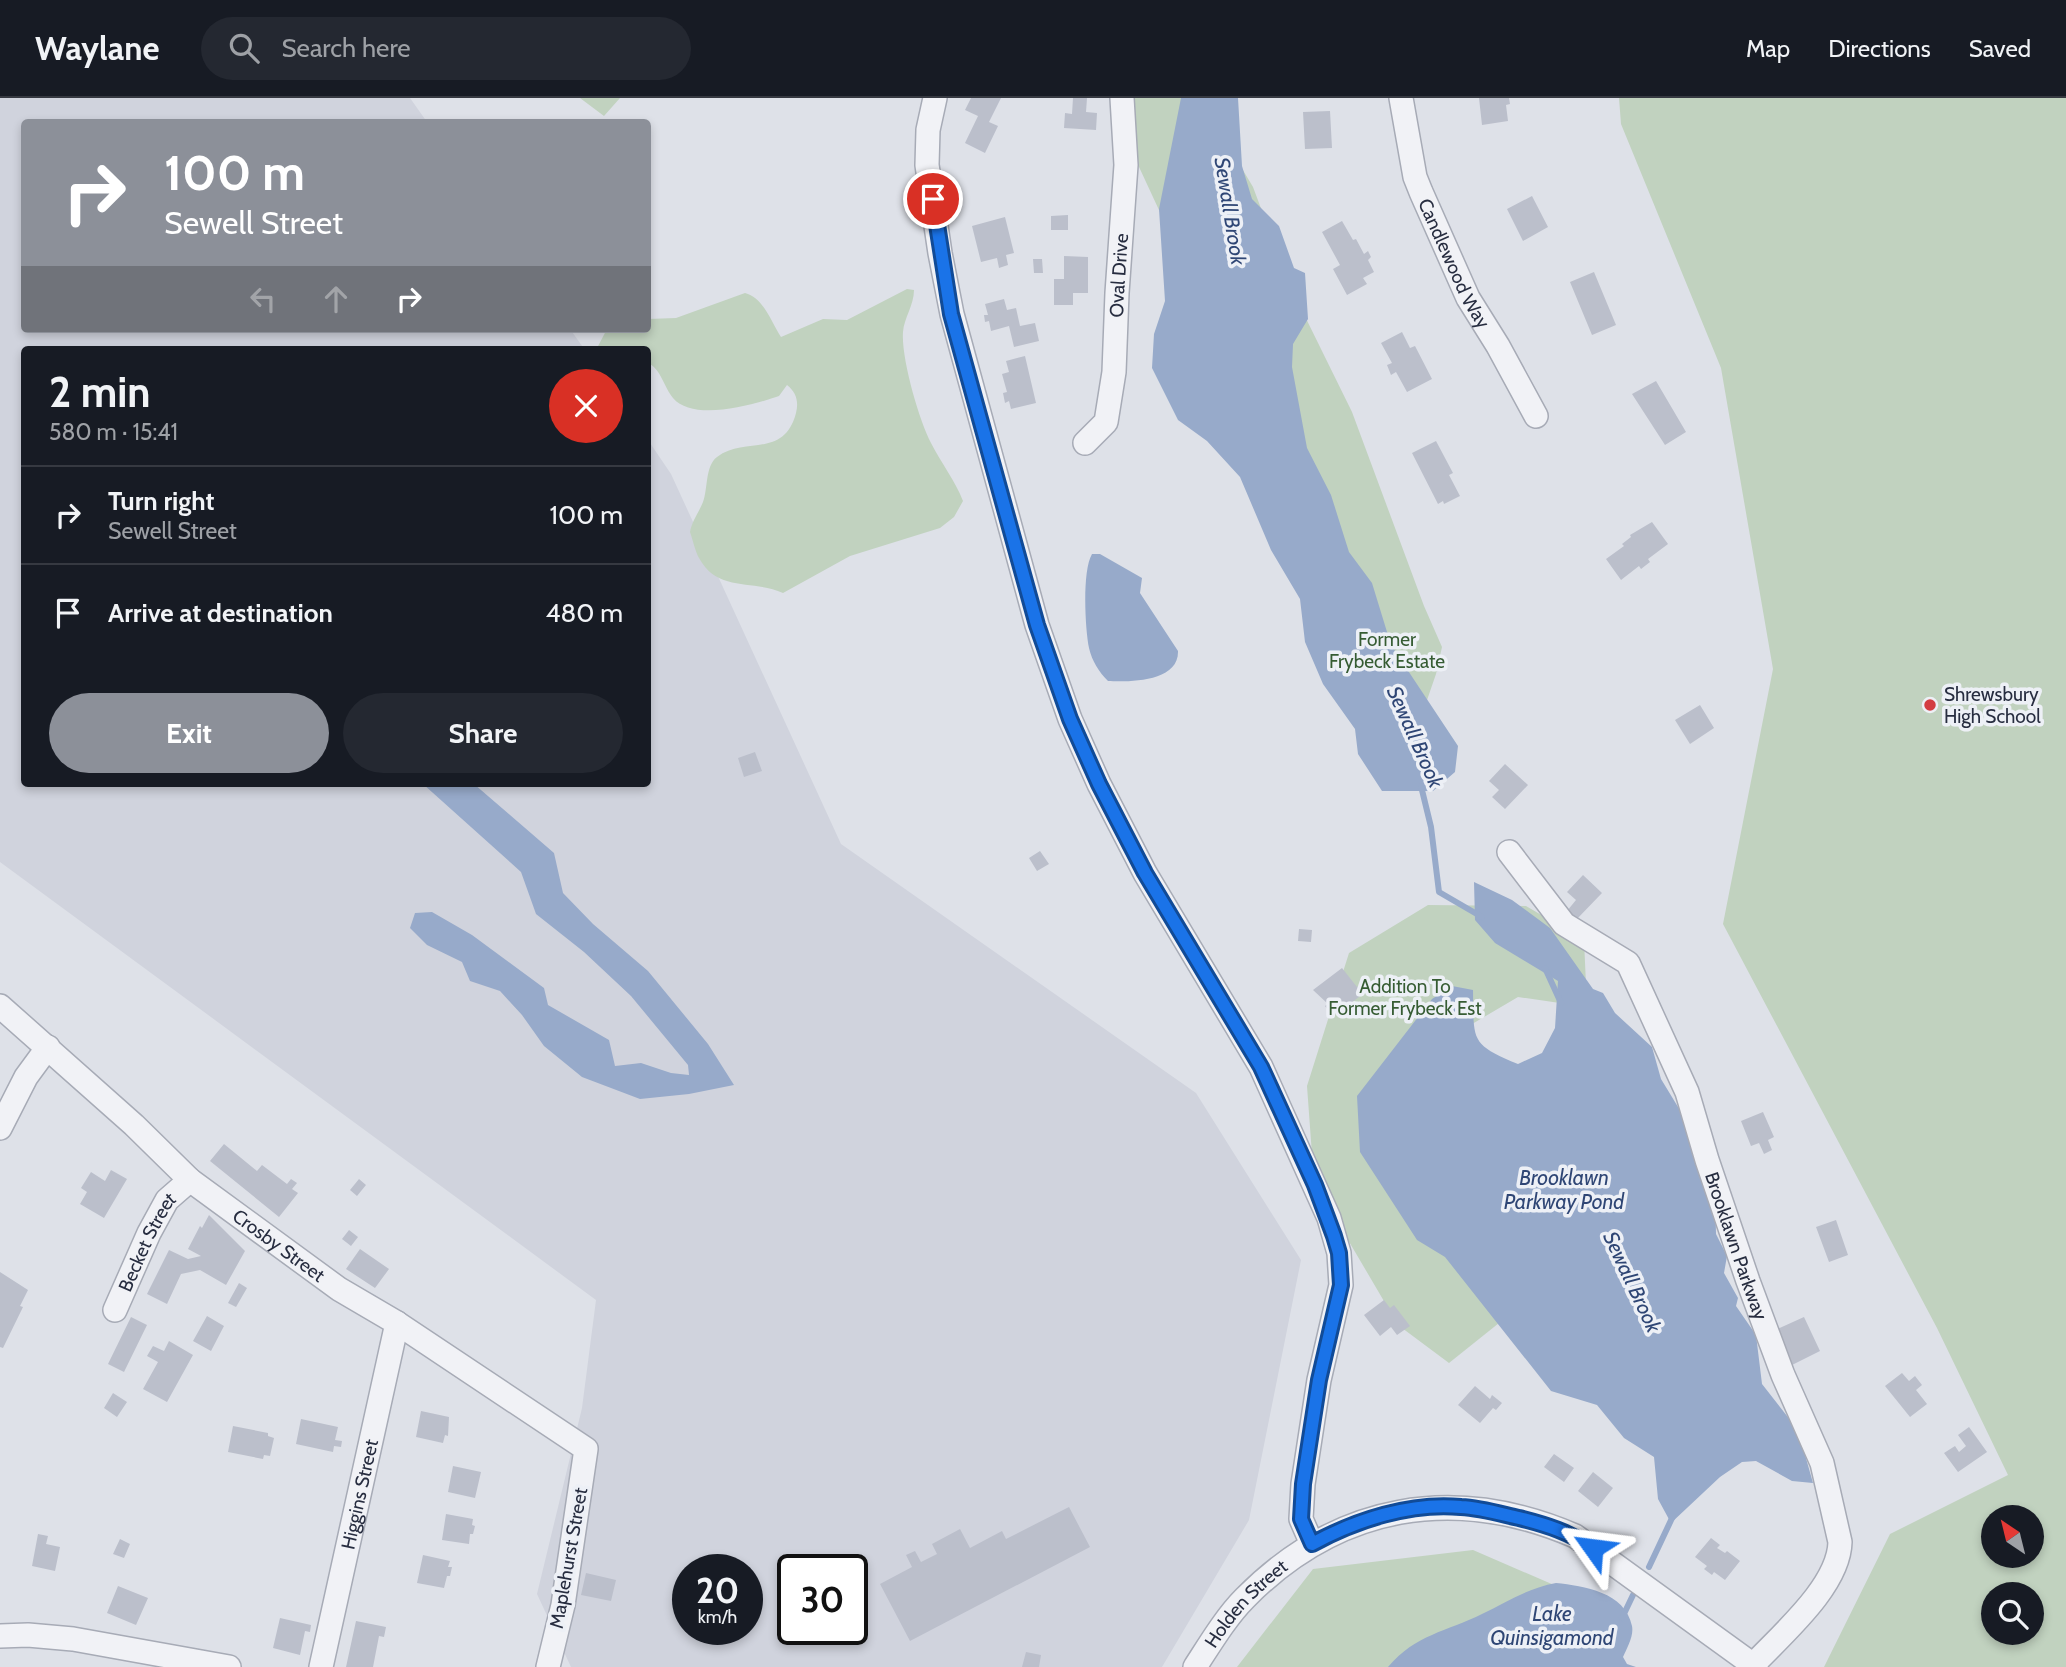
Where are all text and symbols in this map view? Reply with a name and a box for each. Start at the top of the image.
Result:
search box [201,17,691,80]
text: Waylane [35,28,159,68]
icon: search [225,29,263,67]
text: Search here [281,32,411,64]
text: Map [1746,34,1790,63]
text: Directions [1828,34,1931,63]
text: Saved [1969,34,2031,63]
text: 100 m [164,143,305,202]
icon: right [49,147,140,238]
water label: Sewall Brook [1210,155,1251,268]
pin [903,169,963,229]
icon: arrive [914,180,952,218]
street label: Candlewood Way [1413,195,1495,333]
text: Sewell Street [164,203,343,242]
street label: Oval Drive [1105,232,1133,318]
icon: left [244,280,282,318]
icon: ahead [317,280,355,318]
icon: right [390,280,428,318]
text: 2 min [49,366,150,418]
button: close [549,369,623,443]
text: 580 m · 15:41 [49,418,178,446]
text: Turn right [108,485,214,517]
icon: right [49,496,87,534]
text: 100 m [550,499,623,531]
text: Sewell Street [108,517,237,545]
icon: arrive [49,594,87,632]
text: Arrive at destination [108,597,333,629]
text: 480 m [545,597,623,629]
park label: Former Frybeck Estate [1329,628,1445,673]
water label: Sewall Brook [1382,682,1449,792]
place label: Shrewsbury High School [1944,683,2041,728]
button: Exit [49,693,329,773]
button: Share [343,693,623,773]
marker: Shrewsbury High School [1922,697,1938,713]
park label: Addition To Former Frybeck Est [1328,975,1482,1020]
water label: Brooklawn Parkway Pond [1504,1165,1625,1214]
street label: Brooklawn Parkway [1700,1169,1773,1323]
street label: Becket Street [114,1187,180,1295]
street label: Crosby Street [228,1204,330,1287]
water label: Sewall Brook [1598,1227,1667,1337]
street label: Higgins Street [336,1436,383,1552]
street label: Maplehurst Street [545,1485,592,1630]
north arrow [1981,1505,2044,1568]
map controls [1981,1505,2044,1645]
position arrow [1556,1511,1630,1585]
speed limit sign: 30 [777,1554,868,1645]
street label: Holden Street [1200,1554,1292,1652]
text: 20 [696,1569,739,1612]
button: search [1981,1582,2044,1645]
water label: Lake Quinsigamond [1490,1601,1615,1650]
text: km/h [698,1606,737,1628]

